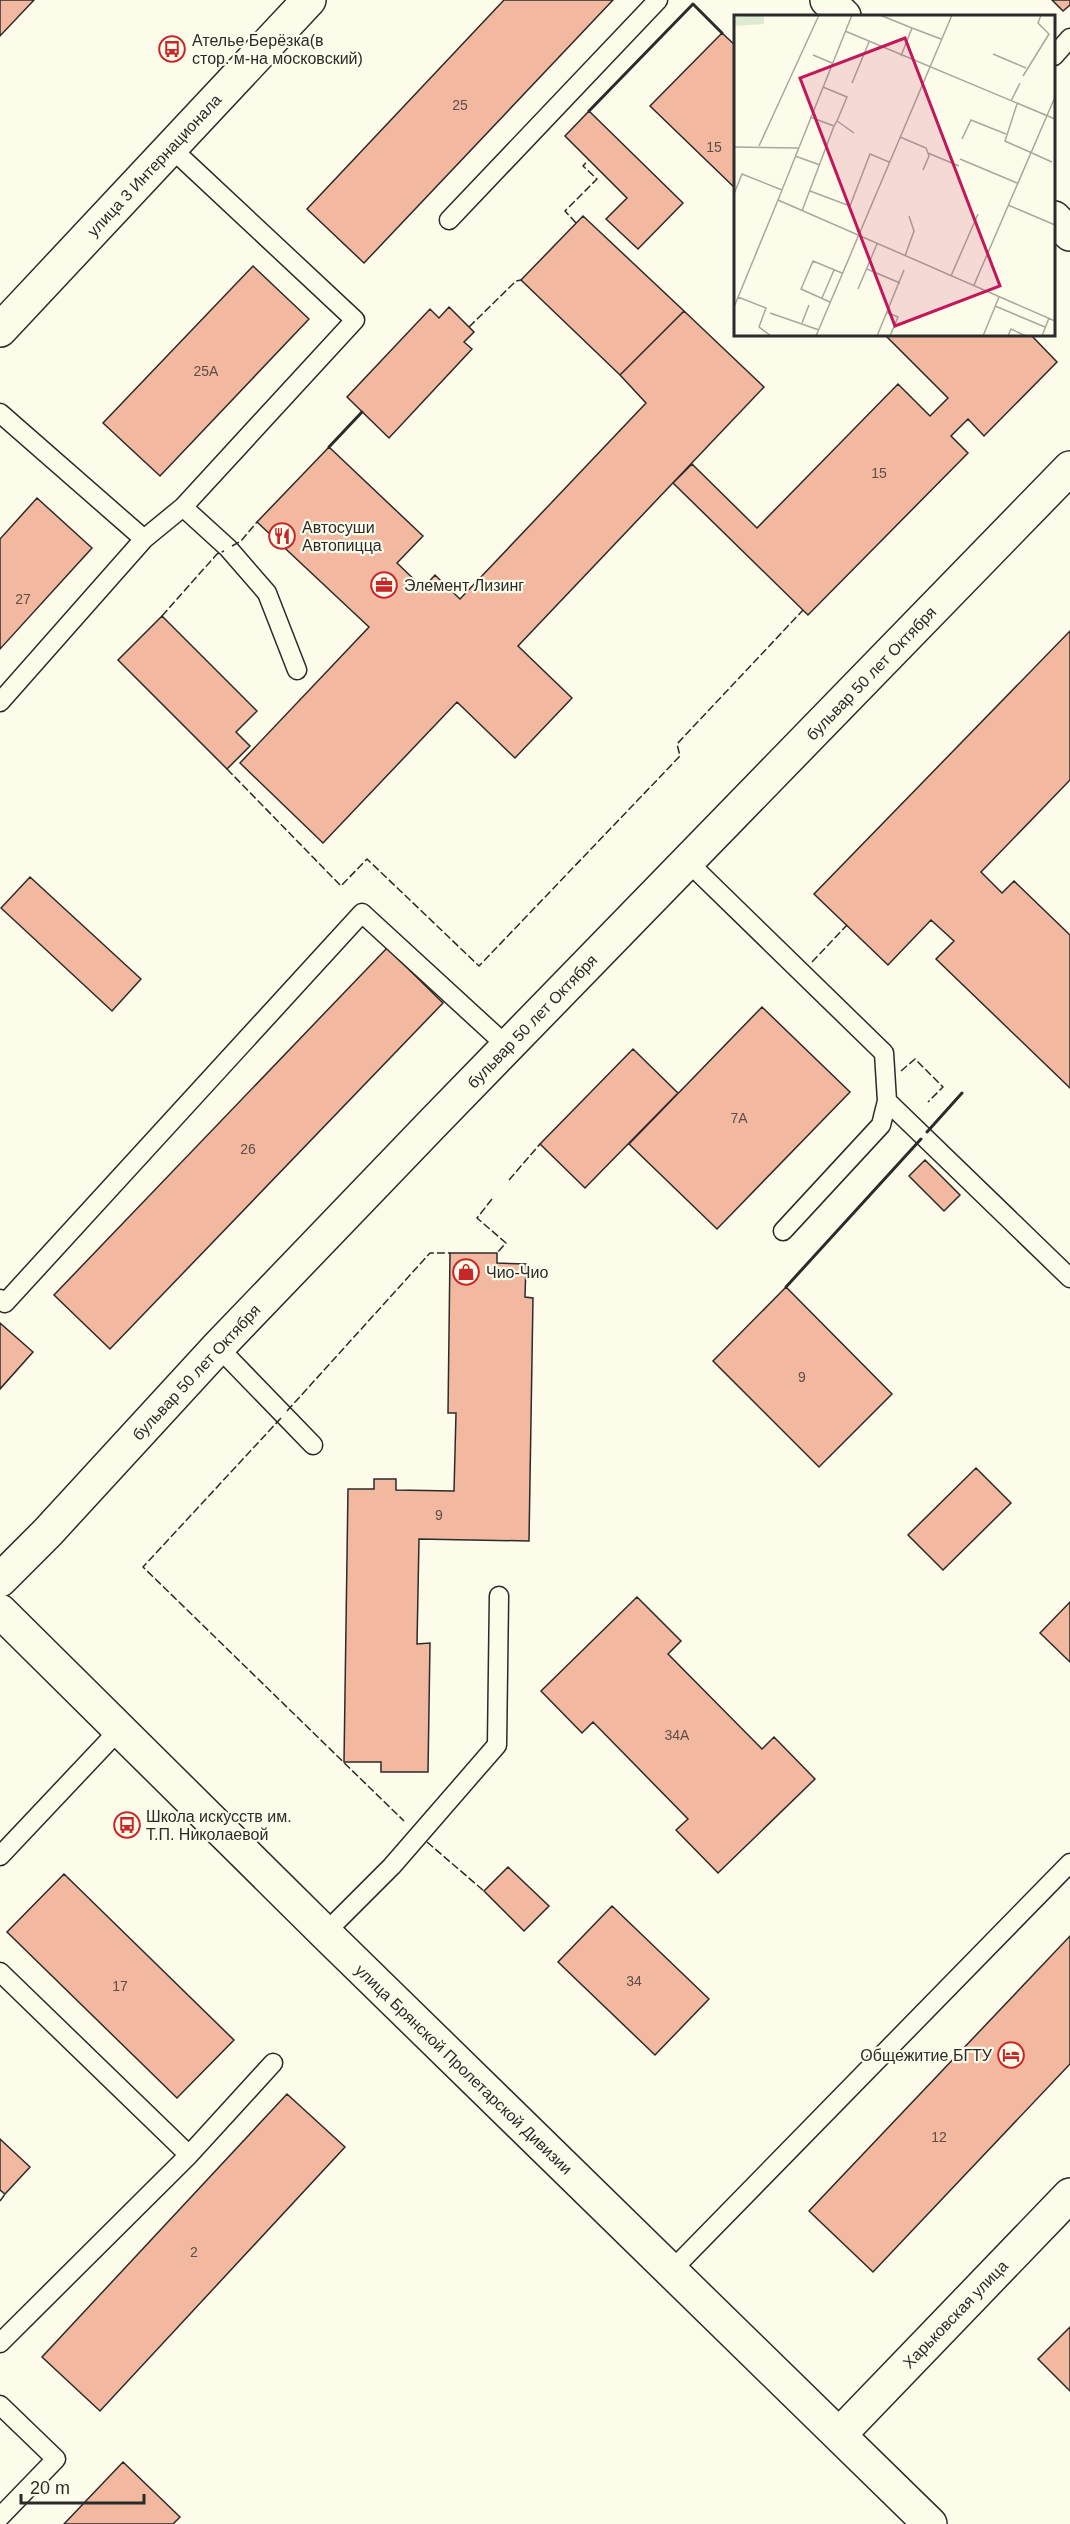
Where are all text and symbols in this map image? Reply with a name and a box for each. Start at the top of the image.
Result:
inset map [734,15,1055,336]
place label: Ателье Берёзка(в стор. м-на московский) [192,32,363,67]
bus stop icon: Ателье Берёзка(в стор. м-на московский) [157,34,187,64]
street label: улица 3 Интернационала [84,91,225,240]
house number: 25 [452,97,468,113]
house number: 15 [706,139,722,155]
house number: 25А [194,363,219,379]
house number: 15 [871,465,887,481]
place label: Автосуши Автопицца [302,519,382,554]
restaurant icon: Автосуши Автопицца [267,521,297,551]
office icon: Элемент Лизинг [369,570,399,600]
place label: Элемент Лизинг [404,577,524,594]
house number: 27 [15,591,31,607]
street label: бульвар 50 лет Октября [803,603,939,743]
street label: бульвар 50 лет Октября [464,951,600,1091]
house number: 7А [730,1110,748,1126]
house number: 26 [240,1141,256,1157]
shop icon: Чио-Чио [451,1257,481,1287]
place label: Чио-Чио [486,1264,548,1281]
street label: бульвар 50 лет Октября [129,1301,263,1443]
house number: 9 [798,1369,806,1385]
house number: 9 [435,1507,443,1523]
house number: 34А [665,1727,690,1743]
place label: Школа искусств им. Т.П. Николаевой [146,1808,292,1843]
bus stop icon: Школа искусств им. Т.П. Николаевой [112,1810,142,1840]
street label: улица Брянской Пролетарской Дивизии [352,1961,575,2178]
house number: 34 [626,1973,642,1989]
house number: 17 [112,1978,128,1994]
hotel icon: Общежитие БГТУ [996,2040,1026,2070]
place label: Общежитие БГТУ [860,2047,993,2064]
house number: 12 [931,2129,947,2145]
house number: 2 [190,2244,198,2260]
street label: Харьковская улица [900,2257,1011,2372]
scale bar [21,2467,144,2505]
text: 20 m [30,2478,70,2498]

